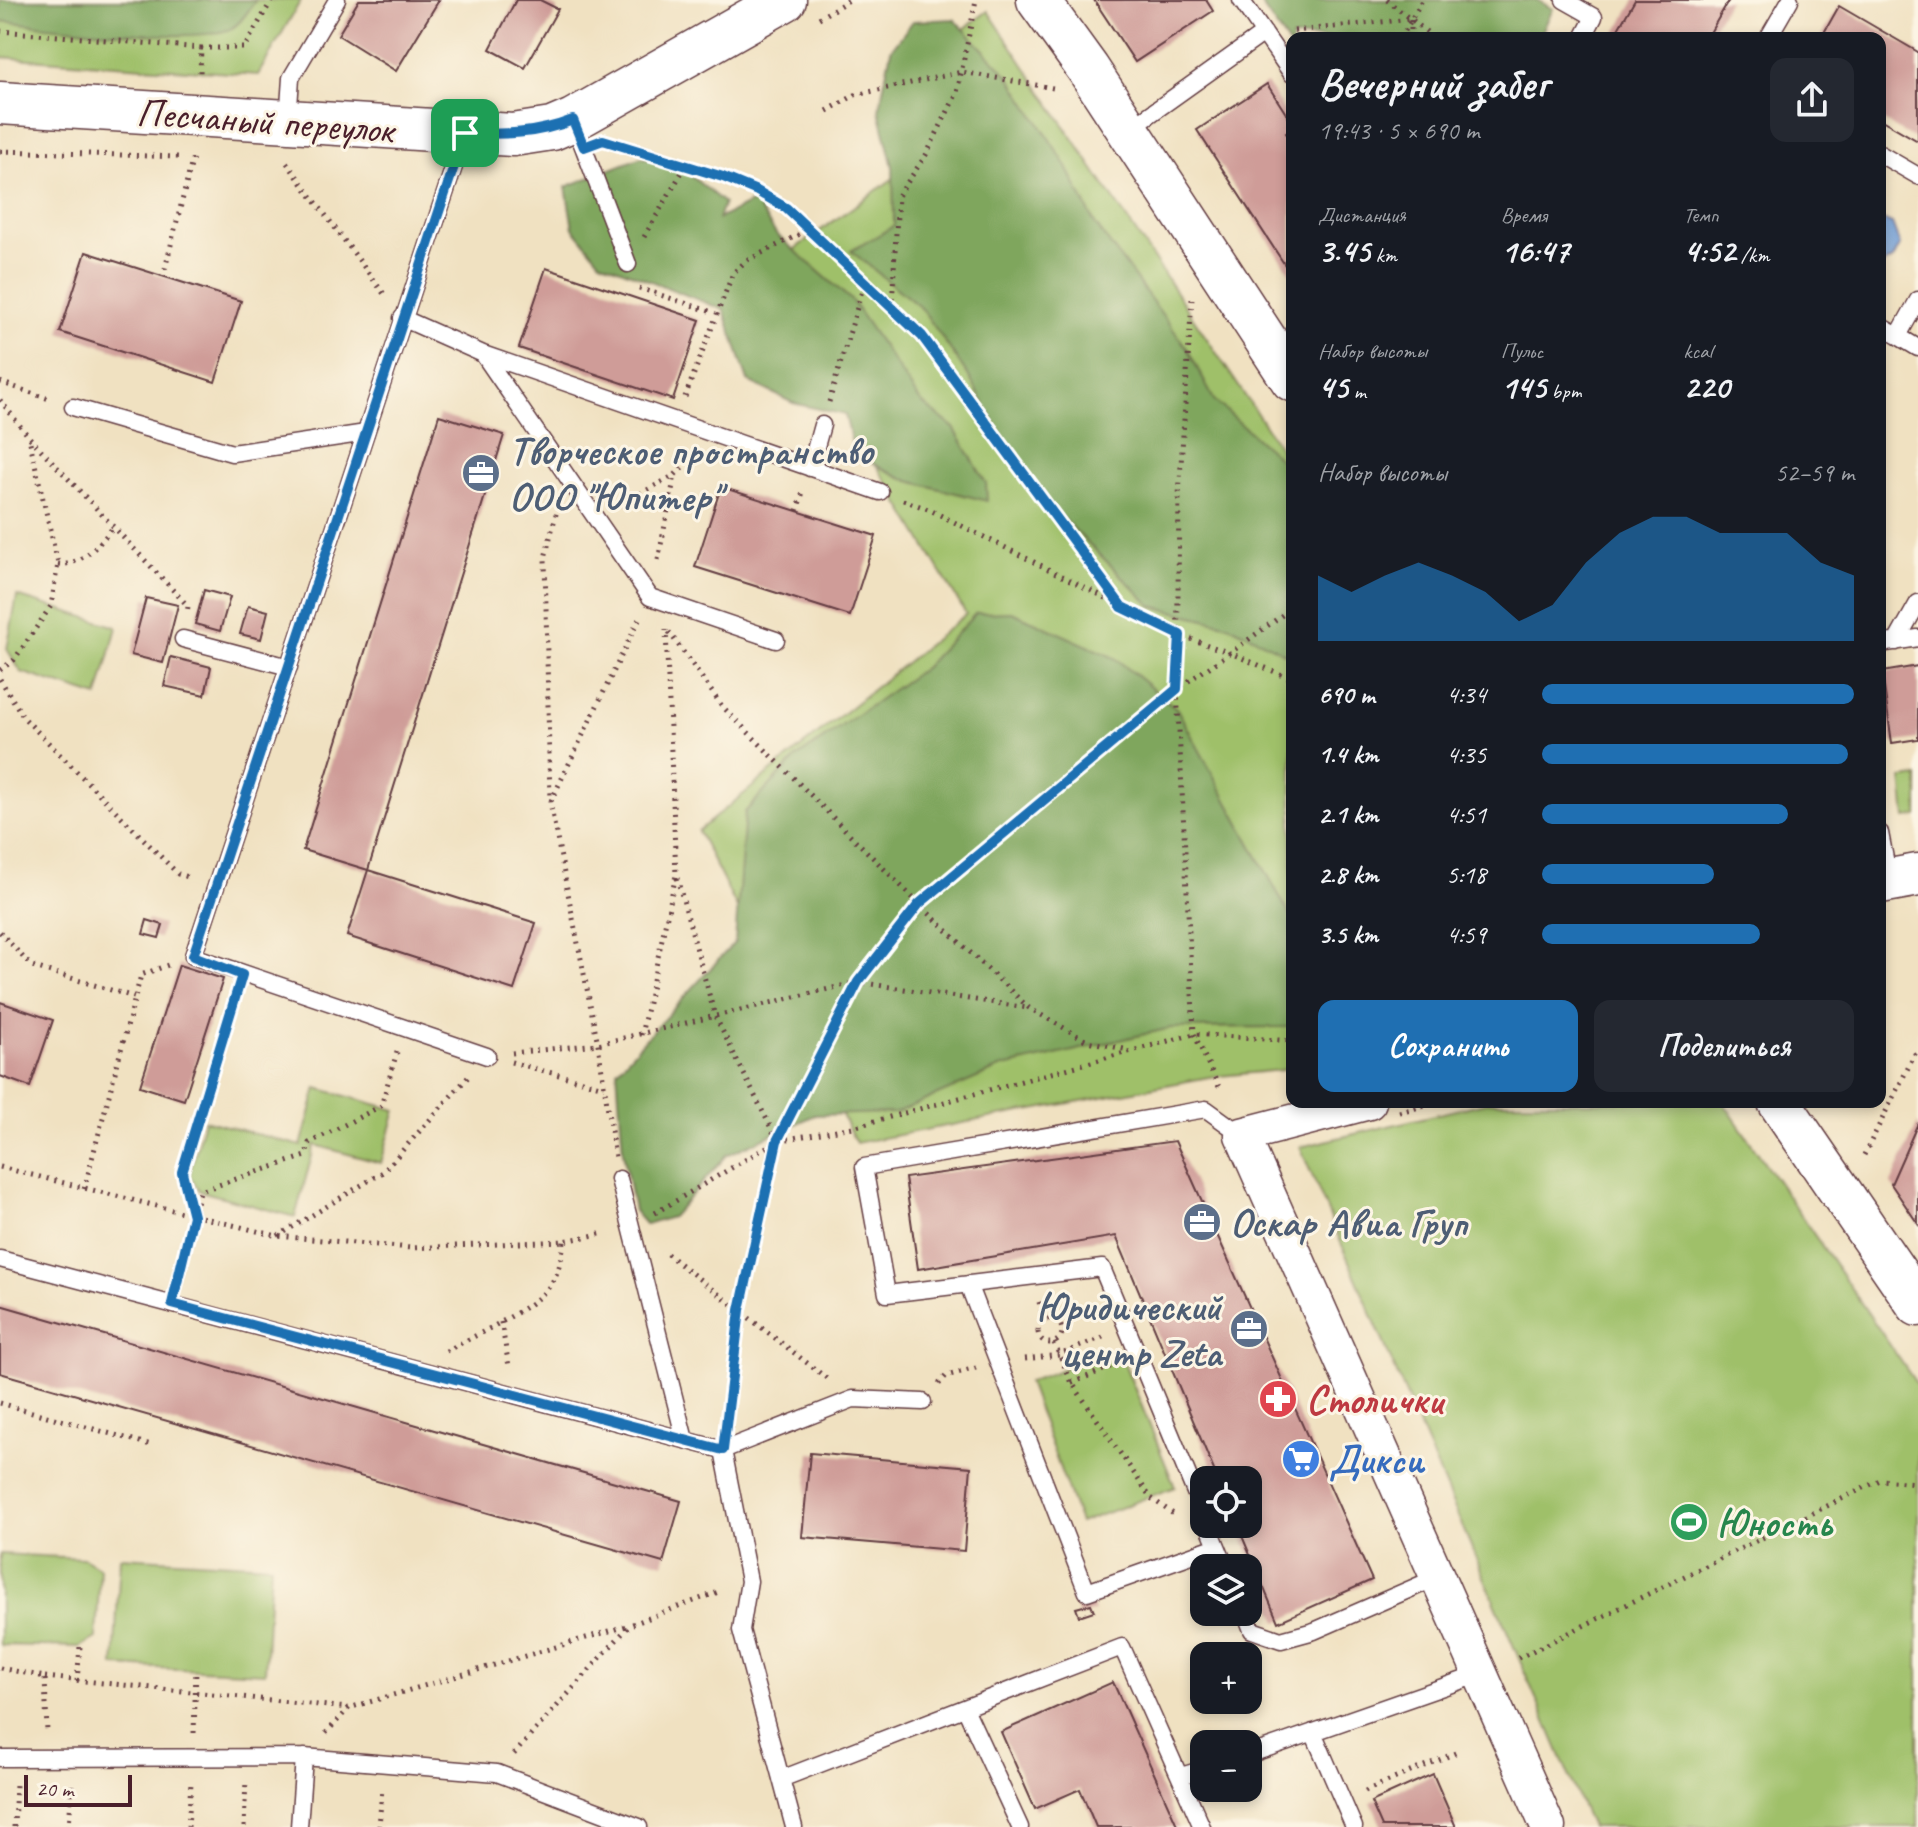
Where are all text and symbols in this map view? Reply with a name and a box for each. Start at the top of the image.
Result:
text: Вечерний забег [1318,56,1548,111]
button: share [1770,58,1854,142]
street label: Песчаный переулок [135,87,398,155]
pin [431,99,499,167]
icon: arrive [443,111,487,155]
text: 19:43 · 5 × 690 m [1318,114,1479,147]
text: Дистанция [1318,201,1406,229]
text: Время [1501,201,1547,229]
text: Темп [1683,201,1719,229]
text: 3.45 [1318,229,1370,272]
text: 16:47 [1501,229,1569,272]
text: 4:52 [1683,229,1735,272]
text: km [1370,241,1397,269]
text: /km [1735,241,1770,269]
text: Набор высоты [1318,337,1427,365]
text: Пульс [1501,337,1543,365]
text: kcal [1683,337,1712,365]
text: 45 [1318,365,1348,408]
text: 145 [1501,365,1546,408]
text: 220 [1683,365,1729,408]
text: m [1348,377,1366,405]
text: bpm [1546,377,1582,405]
place label: Творческое пространство ООО "Юпитер" [509,426,875,522]
office icon: Творческое пространство ООО "Юпитер" [460,452,502,494]
text: Набор высоты [1318,456,1447,489]
text: 52–59 m [1775,456,1854,489]
text: 690 m [1318,678,1374,711]
text: 4:34 [1446,678,1486,711]
text: 1.4 km [1318,738,1378,771]
text: 4:35 [1446,738,1486,771]
text: 2.1 km [1318,798,1378,831]
text: 4:51 [1446,798,1486,831]
text: 2.8 km [1318,858,1378,891]
text: 5:18 [1446,858,1486,891]
text: 3.5 km [1318,918,1378,951]
text: 4:59 [1446,918,1486,951]
button: Сохранить [1318,1000,1578,1092]
button: Поделиться [1594,1000,1854,1092]
place label: Оскар Авиа Груп [1230,1198,1469,1248]
office icon: Оскар Авиа Груп [1181,1201,1223,1243]
place label: Юридический центр Zeta [1037,1282,1224,1378]
office icon: Юридический центр Zeta [1228,1308,1270,1350]
place label: Столички [1306,1375,1446,1425]
pharmacy icon: Столички [1257,1378,1299,1420]
place label: Дикси [1329,1435,1426,1485]
supermarket icon: Дикси [1280,1438,1322,1480]
map controls [1190,1466,1262,1802]
button: locate [1190,1466,1262,1538]
place label: Юность [1717,1498,1833,1548]
sports icon: Юность [1668,1501,1710,1543]
button: layers [1190,1554,1262,1626]
button: + [1190,1642,1262,1714]
button: − [1190,1730,1262,1802]
scale bar [24,1771,132,1807]
text: 20 m [36,1775,73,1803]

